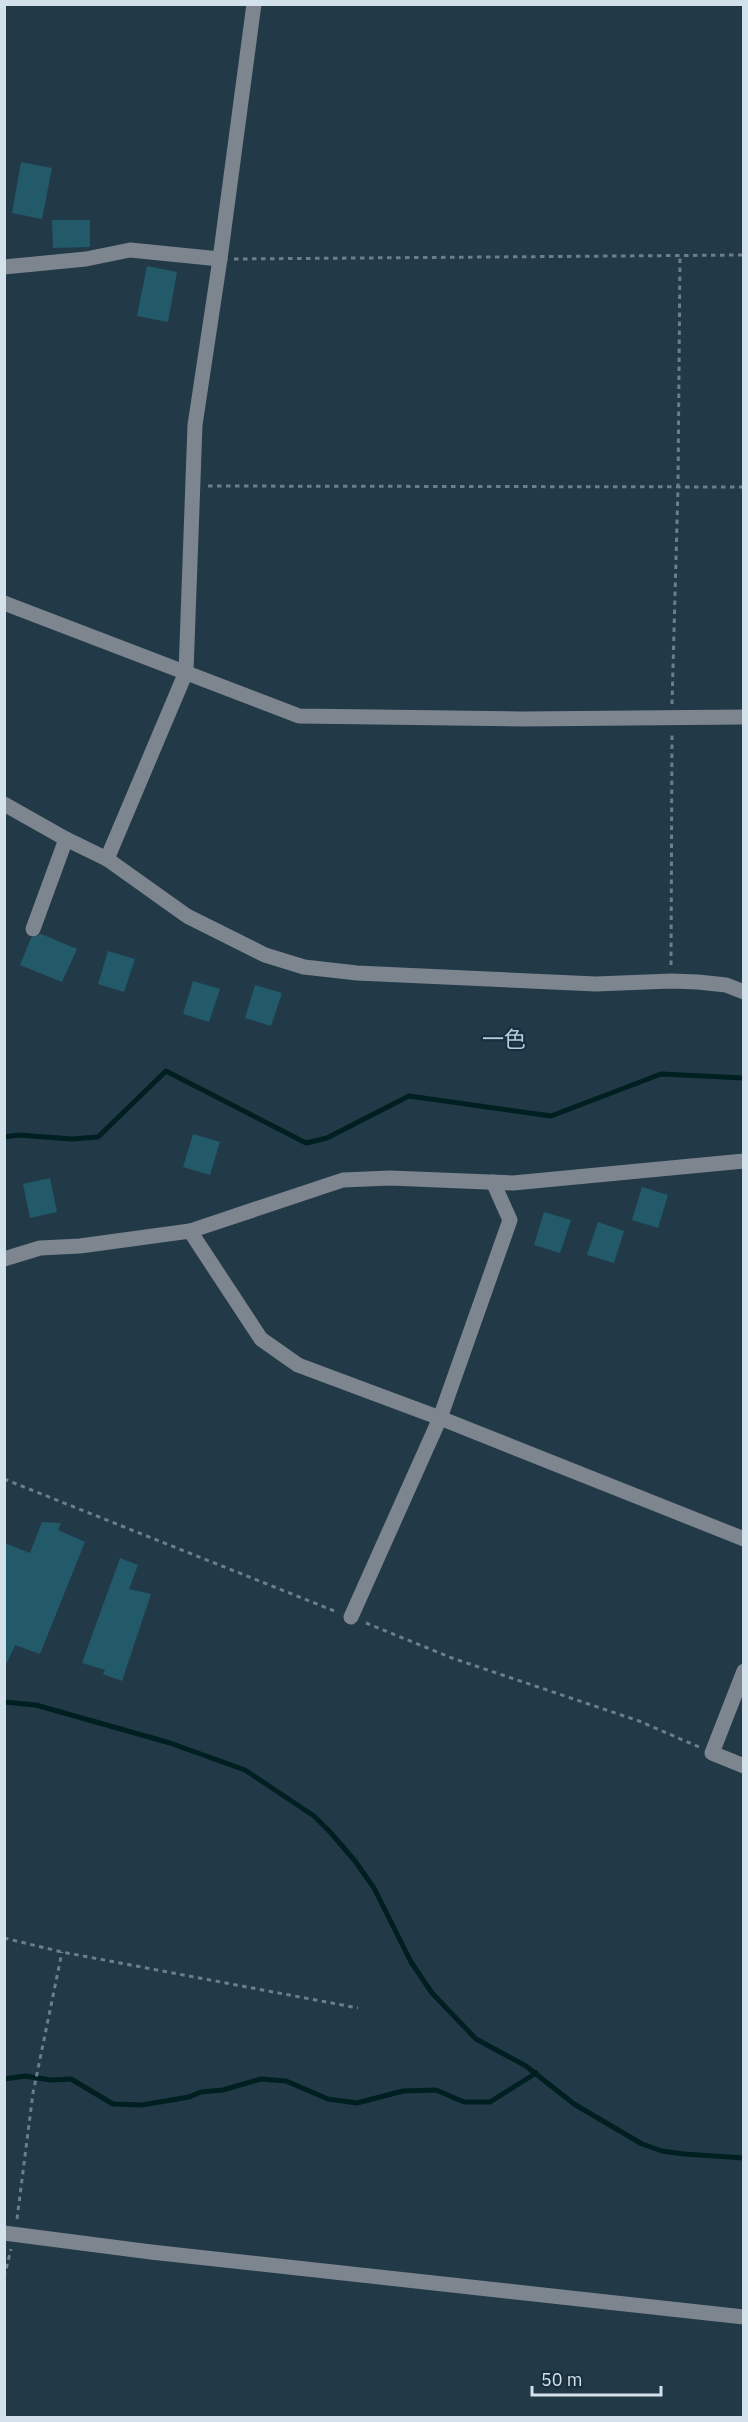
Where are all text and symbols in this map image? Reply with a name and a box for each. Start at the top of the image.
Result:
district label: 一色 [482,1024,526,1053]
scale bar [532,2359,661,2397]
text: 50 m [541,2368,583,2391]

